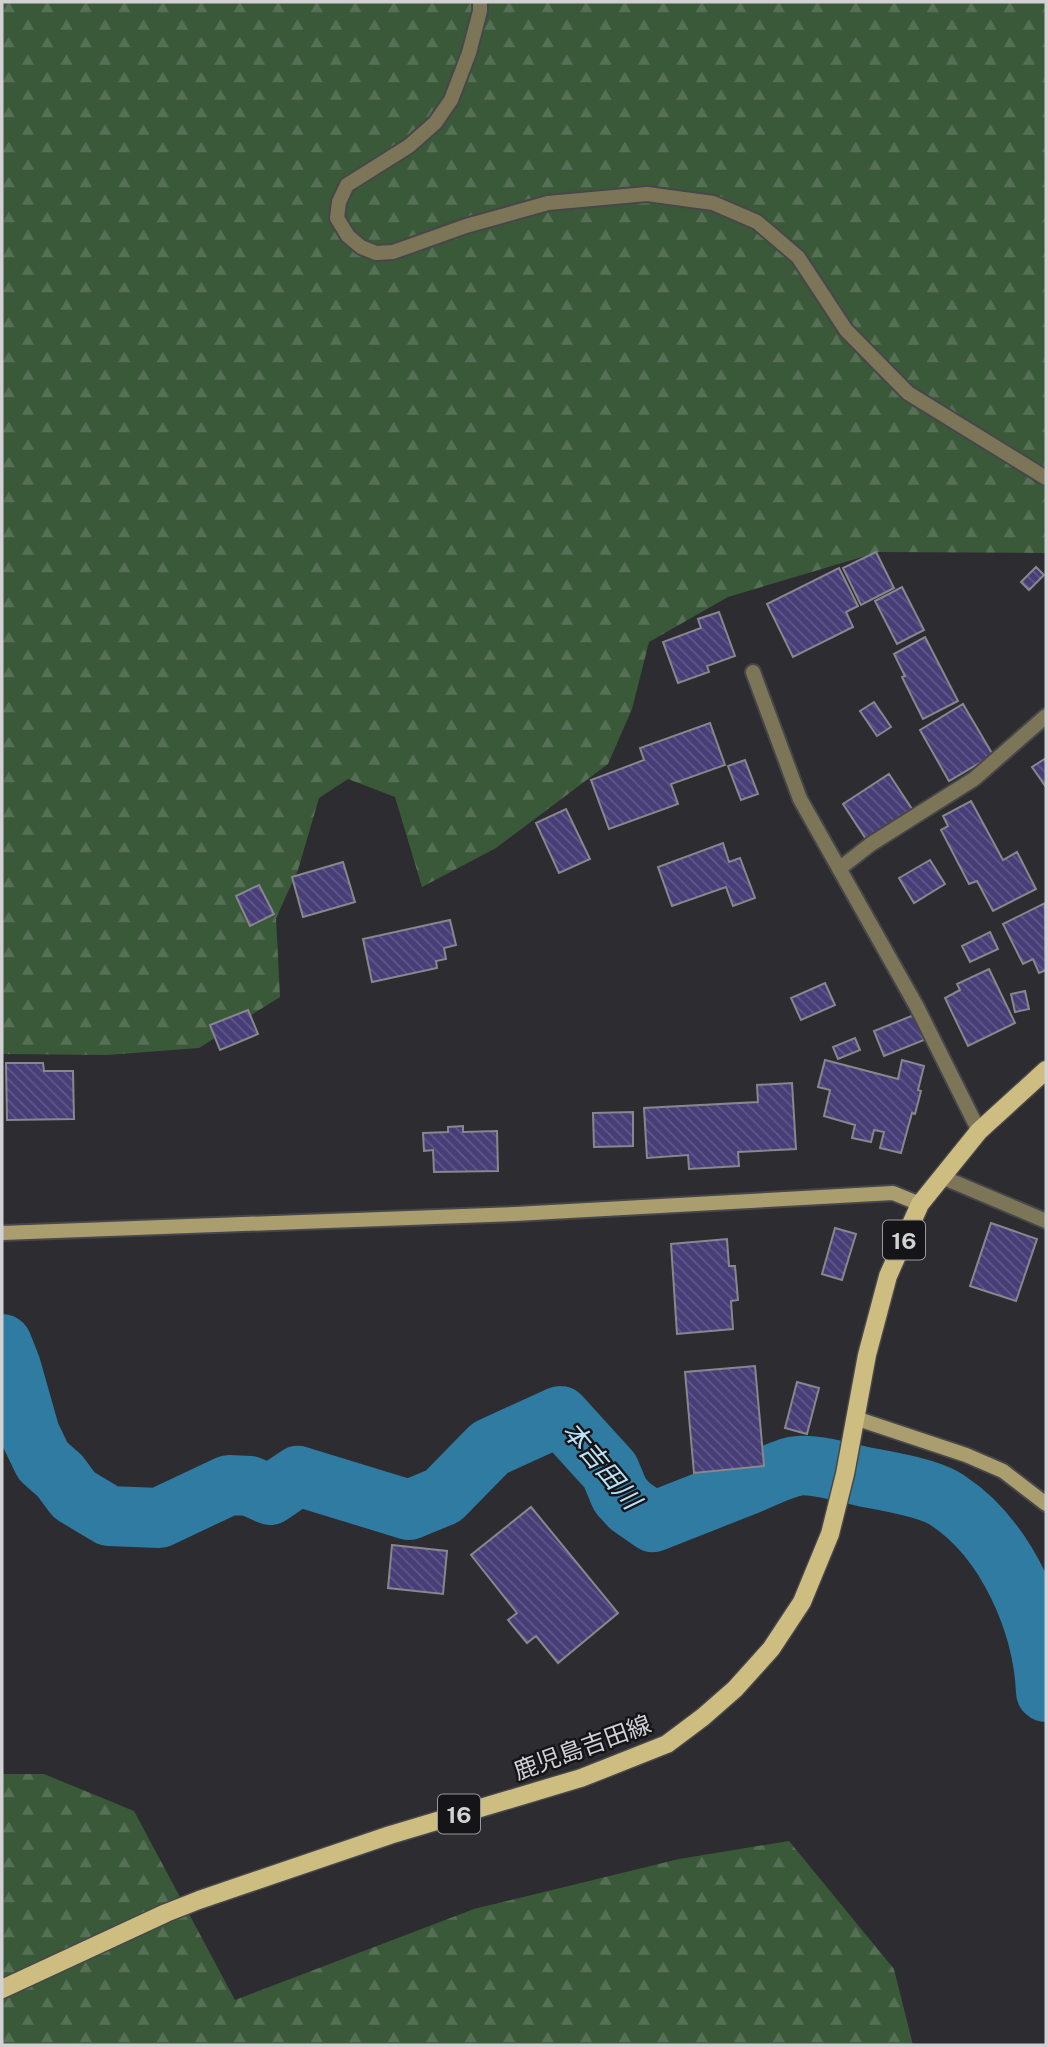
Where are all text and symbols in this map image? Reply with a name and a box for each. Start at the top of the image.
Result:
road number: 16 [883,1220,925,1260]
water label: 本吉田川 [557,1415,649,1517]
street label: 鹿児島吉田線 [510,1709,654,1785]
road number: 16 [438,1795,480,1834]

